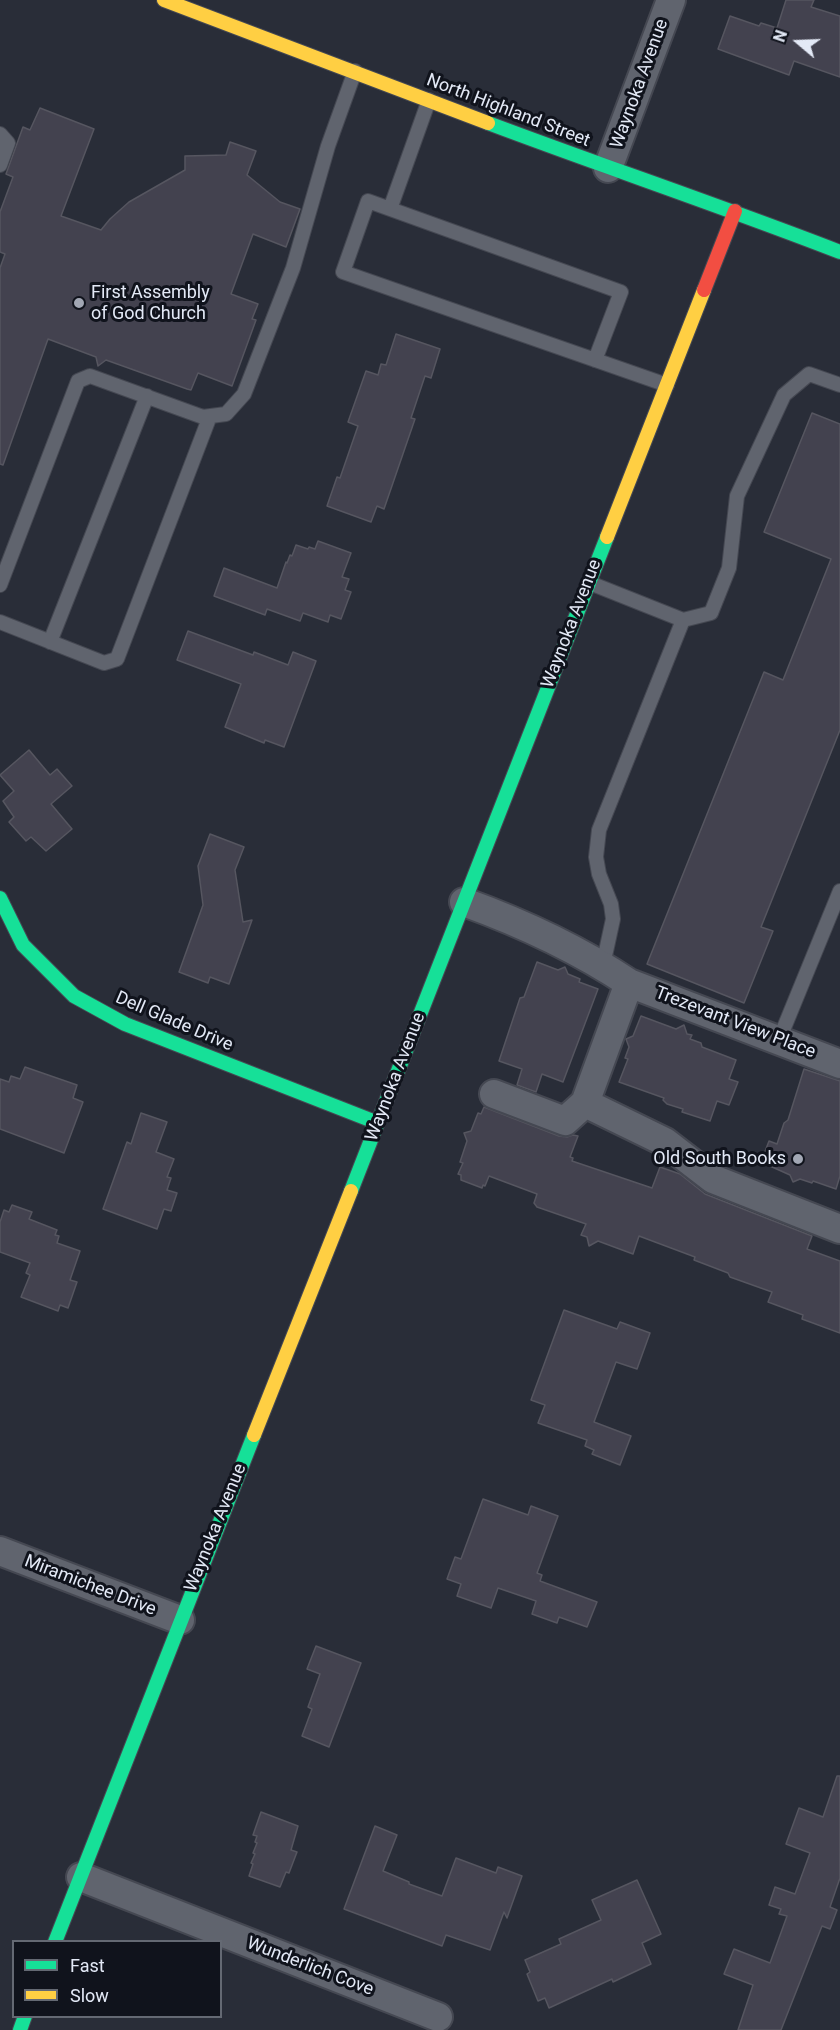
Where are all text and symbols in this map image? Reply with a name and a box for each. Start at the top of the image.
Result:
north arrow [768,12,828,72]
street label: Waynoka Avenue [607,16,673,152]
text: N [770,28,791,44]
street label: North Highland Street [423,70,593,152]
place label: First Assembly of God Church [91,282,210,324]
marker: First Assembly of God Church [72,296,86,310]
street label: Waynoka Avenue [537,557,607,691]
street label: Trezevant View Place [652,982,818,1064]
street label: Dell Glade Drive [112,988,236,1056]
street label: Waynoka Avenue [361,1010,431,1144]
place label: Old South Books [653,1148,786,1170]
marker: Old South Books [791,1152,805,1166]
street label: Waynoka Avenue [180,1461,252,1595]
street label: Miramichee Drive [21,1551,159,1621]
street label: Wunderlich Cove [244,1933,376,2001]
legend [12,1940,222,2018]
text: Fast [70,1955,105,1976]
text: Slow [70,1985,109,2006]

